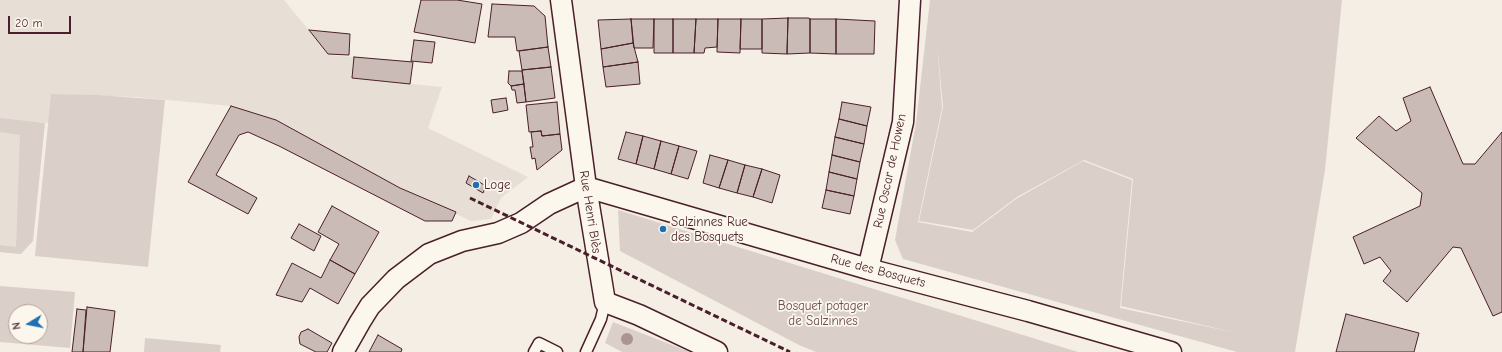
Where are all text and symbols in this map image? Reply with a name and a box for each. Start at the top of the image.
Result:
scale bar [10,8,73,34]
text: 20 m [15,16,43,30]
street label: Rue Oscar de Howen [870,112,910,230]
street label: Rue Henri Blès [576,169,604,255]
place label: Loge [484,177,511,193]
marker: Loge [471,180,481,190]
place label: Salzinnes Rue des Bosquets [671,214,748,245]
marker: Salzinnes Rue des Bosquets [658,224,668,234]
street label: Rue des Bosquets [829,251,927,291]
park label: Bosquet potager de Salzinnes [778,298,868,329]
north arrow [8,304,48,344]
text: N [10,321,24,331]

